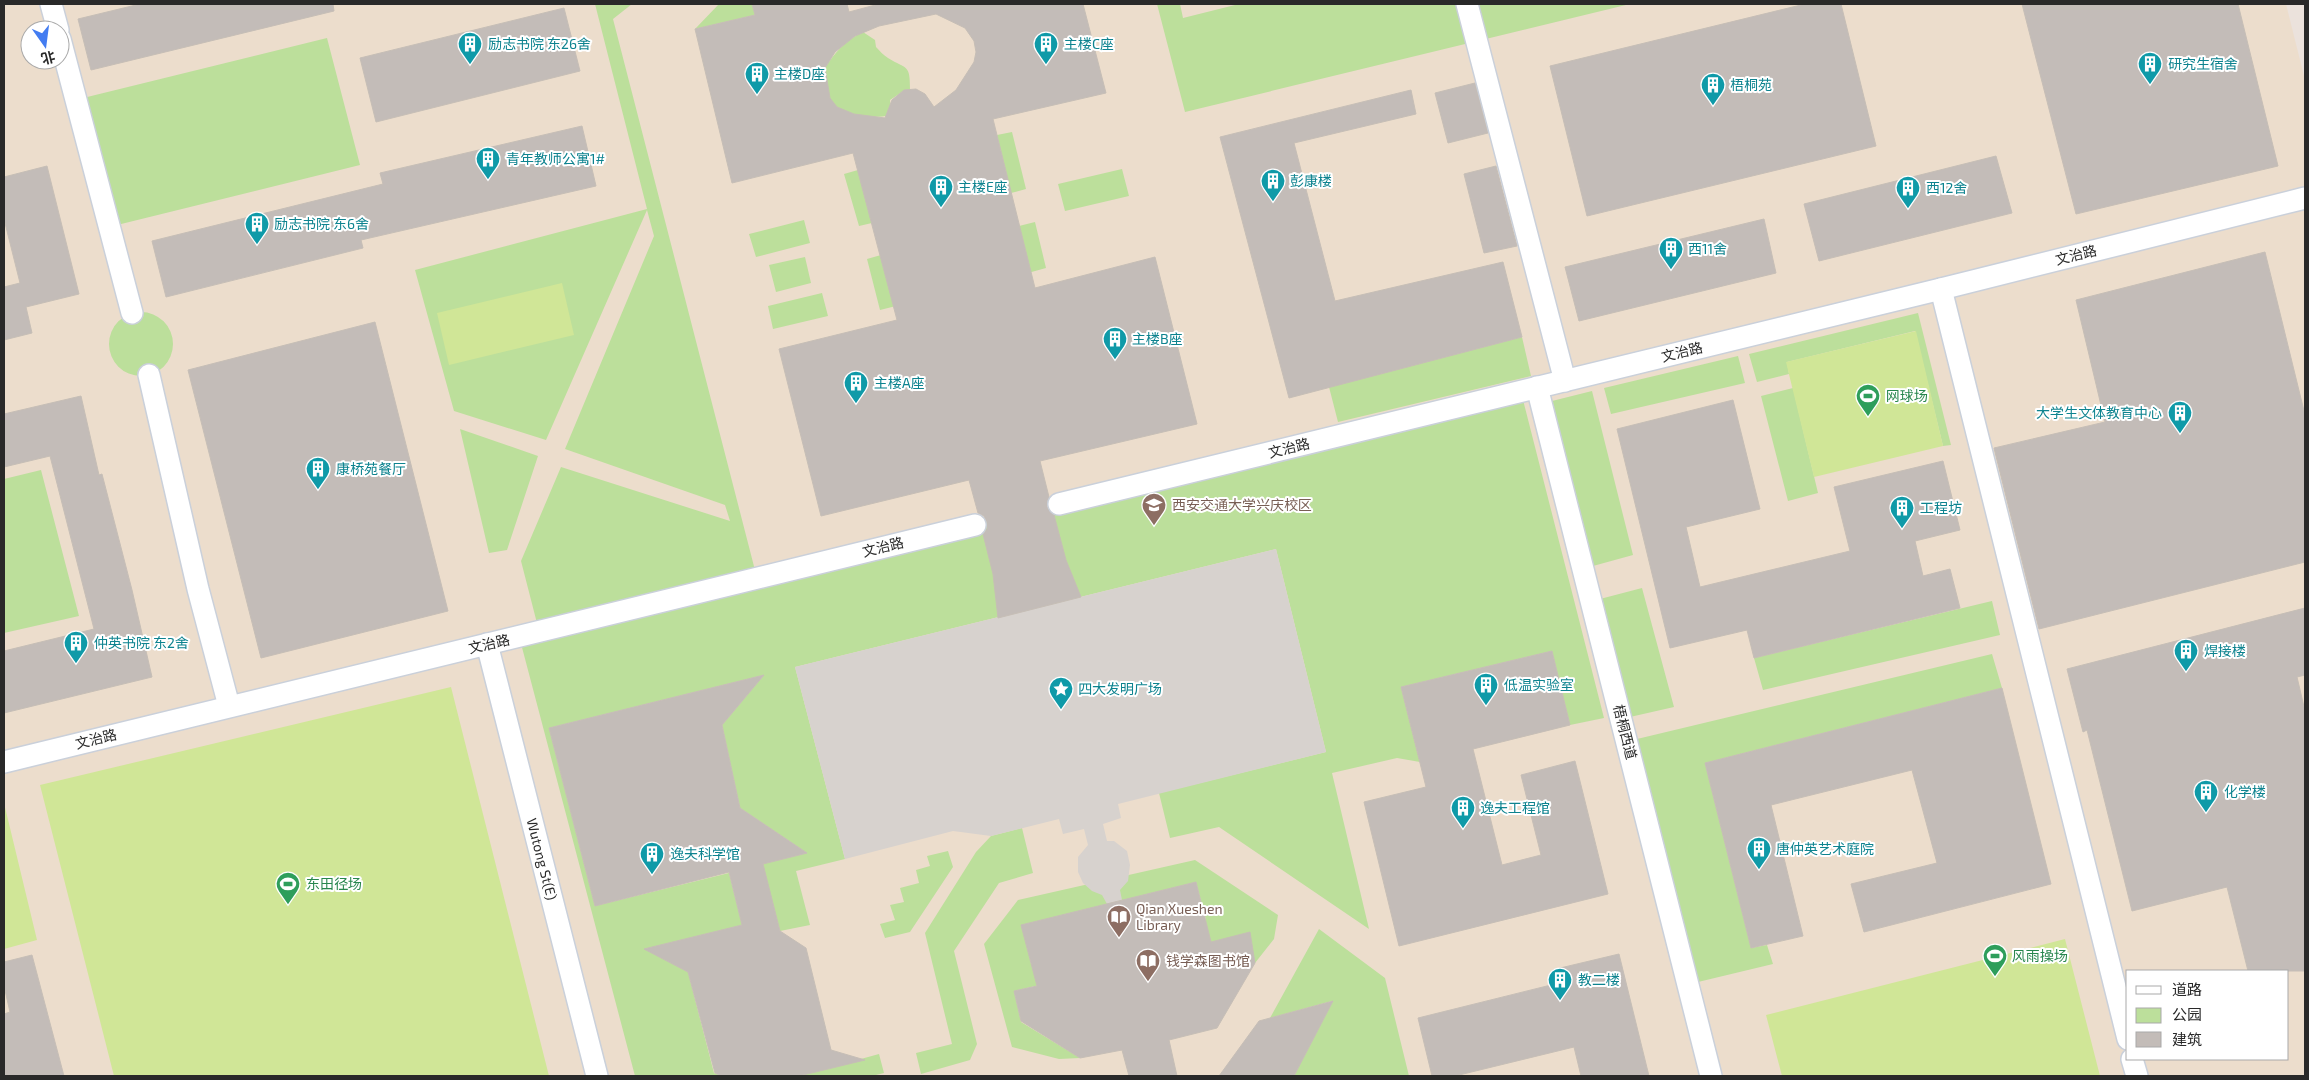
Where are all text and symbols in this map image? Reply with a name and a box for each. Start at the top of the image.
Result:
north arrow [20,20,70,70]
building icon: 励志书院 东26舍 [457,31,483,65]
building icon: 主楼C座 [1033,31,1059,65]
place label: 励志书院 东26舍 [488,35,591,52]
place label: 主楼C座 [1064,35,1114,52]
text: 北 [39,48,57,68]
building icon: 研究生宿舍 [2137,51,2163,85]
place label: 研究生宿舍 [2168,55,2238,72]
building icon: 主楼D座 [744,61,770,95]
place label: 主楼D座 [774,65,825,82]
building icon: 梧桐苑 [1700,72,1726,106]
place label: 梧桐苑 [1730,76,1772,93]
building icon: 青年教师公寓1# [475,146,501,180]
place label: 青年教师公寓1# [506,150,605,167]
building icon: 彭康楼 [1260,168,1286,202]
place label: 彭康楼 [1290,172,1332,189]
building icon: 主楼E座 [928,174,954,208]
building icon: 西12舍 [1895,175,1921,209]
place label: 主楼E座 [958,178,1008,195]
place label: 西12舍 [1926,179,1967,196]
building icon: 励志书院 东6舍 [244,211,270,245]
place label: 励志书院 东6舍 [274,215,369,232]
building icon: 西11舍 [1658,236,1684,270]
place label: 西11舍 [1688,240,1727,257]
street label: 文治路 [2053,241,2098,268]
building icon: 主楼B座 [1102,326,1128,360]
place label: 主楼B座 [1132,330,1183,347]
street label: 文治路 [1659,338,1704,365]
building icon: 主楼A座 [843,370,869,404]
place label: 主楼A座 [874,374,925,391]
sports icon: 网球场 [1855,383,1881,417]
place label: 网球场 [1886,387,1928,404]
building icon: 大学生文体教育中心 [2167,400,2193,434]
place label: 大学生文体教育中心 [2036,404,2162,421]
street label: 文治路 [1266,434,1311,461]
building icon: 康桥苑餐厅 [305,456,331,490]
place label: 康桥苑餐厅 [336,460,406,477]
school or university icon: 西安交通大学兴庆校区 [1141,492,1167,526]
building icon: 工程坊 [1889,495,1915,529]
place label: 西安交通大学兴庆校区 [1172,496,1312,513]
place label: 工程坊 [1920,499,1962,516]
street label: 文治路 [860,533,905,560]
building icon: 仲英书院 东2舍 [63,630,89,664]
street label: 文治路 [467,631,511,657]
place label: 仲英书院 东2舍 [94,634,189,651]
building icon: 焊接楼 [2173,638,2199,672]
place label: 焊接楼 [2204,642,2246,659]
building icon: 低温实验室 [1473,672,1499,706]
place icon: 四大发明广场 [1048,676,1074,710]
place label: 低温实验室 [1504,676,1574,693]
place label: 四大发明广场 [1078,680,1162,697]
street label: 梧桐西道 [1610,703,1641,761]
street label: 文治路 [73,725,118,752]
building icon: 化学楼 [2193,779,2219,813]
place label: 化学楼 [2224,783,2266,800]
building icon: 逸夫工程馆 [1450,795,1476,829]
place label: 逸夫工程馆 [1480,799,1550,816]
street label: Wutong St(E) [524,816,561,902]
building icon: 唐仲英艺术庭院 [1746,836,1772,870]
place label: 唐仲英艺术庭院 [1776,840,1874,857]
building icon: 逸夫科学馆 [639,841,665,875]
place label: 逸夫科学馆 [670,845,740,862]
sports icon: 东田径场 [275,871,301,905]
place label: 东田径场 [306,875,362,892]
place label: Qian Xueshen Library [1136,900,1223,933]
library icon: Qian Xueshen Library [1106,904,1132,938]
sports icon: 风雨操场 [1982,943,2008,977]
place label: 风雨操场 [2012,947,2068,964]
library icon: 钱学森图书馆 [1135,948,1161,982]
place label: 钱学森图书馆 [1166,952,1250,969]
building icon: 教二楼 [1547,967,1573,1001]
legend [2126,970,2289,1060]
place label: 教二楼 [1578,971,1620,988]
text: 道路 [2172,980,2202,998]
text: 公园 [2172,1005,2202,1023]
text: 建筑 [2172,1030,2202,1048]

